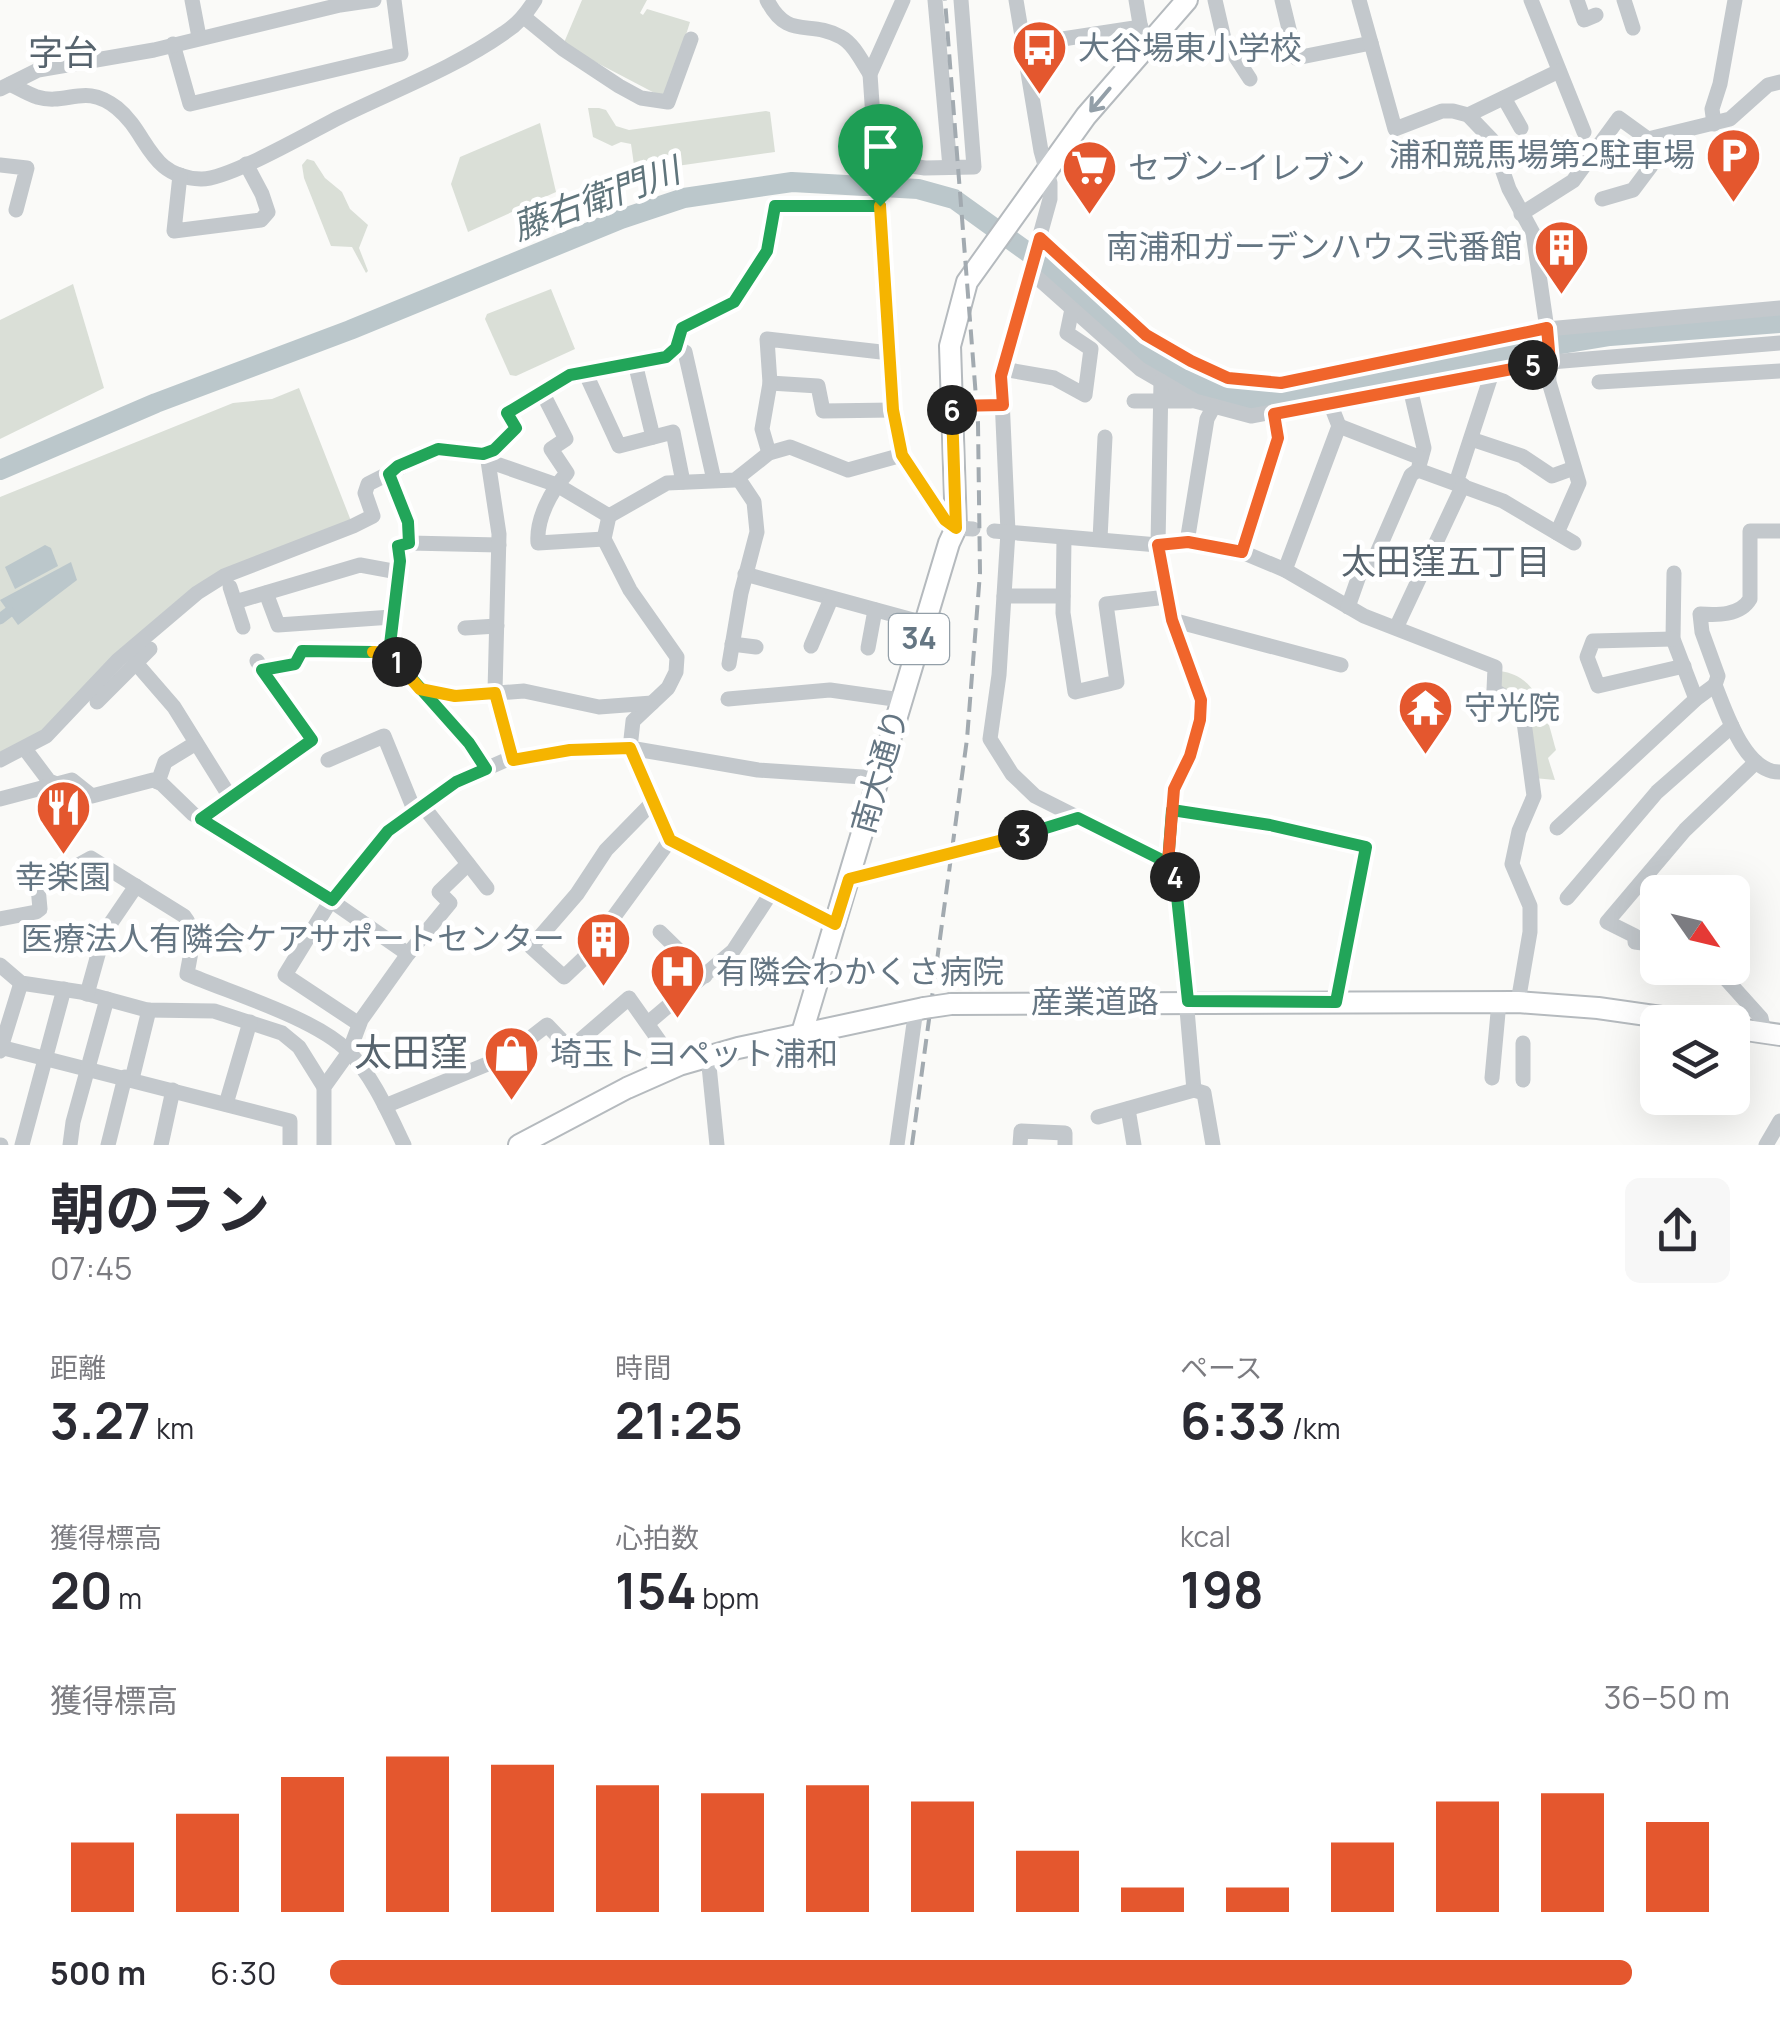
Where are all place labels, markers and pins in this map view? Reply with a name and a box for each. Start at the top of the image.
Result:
bus stop icon: 大谷場東小学校 [1009,18,1069,97]
place label: 大谷場東小学校 [1078,25,1302,69]
pin [838,104,923,207]
parking icon: 浦和競馬場第2駐車場 [1704,125,1764,204]
place label: 浦和競馬場第2駐車場 [1389,132,1695,176]
supermarket icon: セブン-イレブン [1059,138,1119,217]
place label: セブン-イレブン [1128,145,1365,189]
building icon: 南浦和ガーデンハウス弐番館 [1531,217,1591,296]
place label: 南浦和ガーデンハウス弐番館 [1106,224,1522,268]
pin: 5 [1508,340,1558,390]
pin: 6 [927,385,977,435]
pin: 1 [372,637,422,687]
temple icon: 守光院 [1395,678,1455,757]
place label: 守光院 [1464,685,1560,729]
restaurant icon: 幸楽園 [33,778,93,857]
pin: 3 [998,810,1048,860]
pin: 4 [1150,852,1200,902]
place label: 幸楽園 [15,854,111,898]
building icon: 医療法人有隣会ケアサポートセンター [574,909,634,988]
place label: 医療法人有隣会ケアサポートセンター [21,916,565,960]
hospital icon: 有隣会わかくさ病院 [647,942,707,1021]
place label: 有隣会わかくさ病院 [716,949,1004,993]
shop icon: 埼玉トヨペット浦和 [481,1024,541,1103]
place label: 埼玉トヨペット浦和 [550,1031,838,1075]

